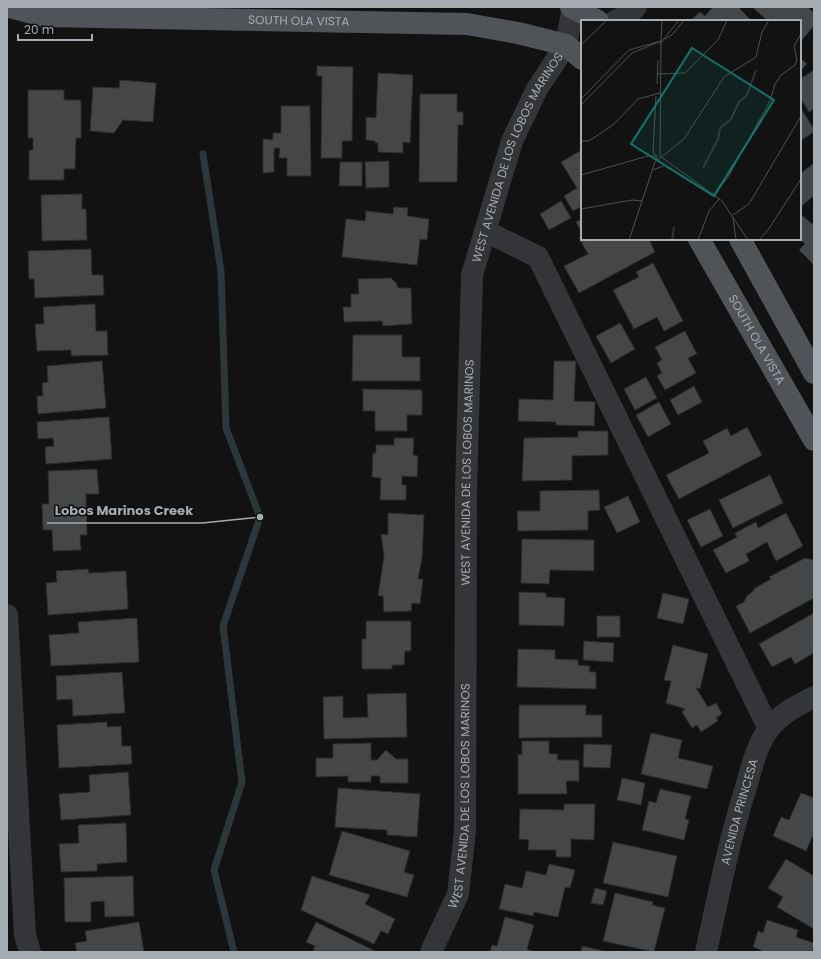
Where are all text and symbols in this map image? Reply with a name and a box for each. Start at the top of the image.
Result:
street label: SOUTH OLA VISTA [248,11,350,30]
scale bar [18,16,92,42]
inset map [581,20,801,240]
text: 20 m [24,21,54,38]
street label: WEST AVENIDA DE LOS LOBOS MARINOS [467,49,567,264]
street label: SOUTH OLA VISTA [725,291,790,388]
street label: WEST AVENIDA DE LOS LOBOS MARINOS [457,359,478,586]
callout: Lobos Marinos Creek [47,498,202,523]
text: Lobos Marinos Creek [55,501,193,520]
street label: WEST AVENIDA DE LOS LOBOS MARINOS [443,683,473,911]
street label: AVENIDA PRINCESA [716,756,762,867]

